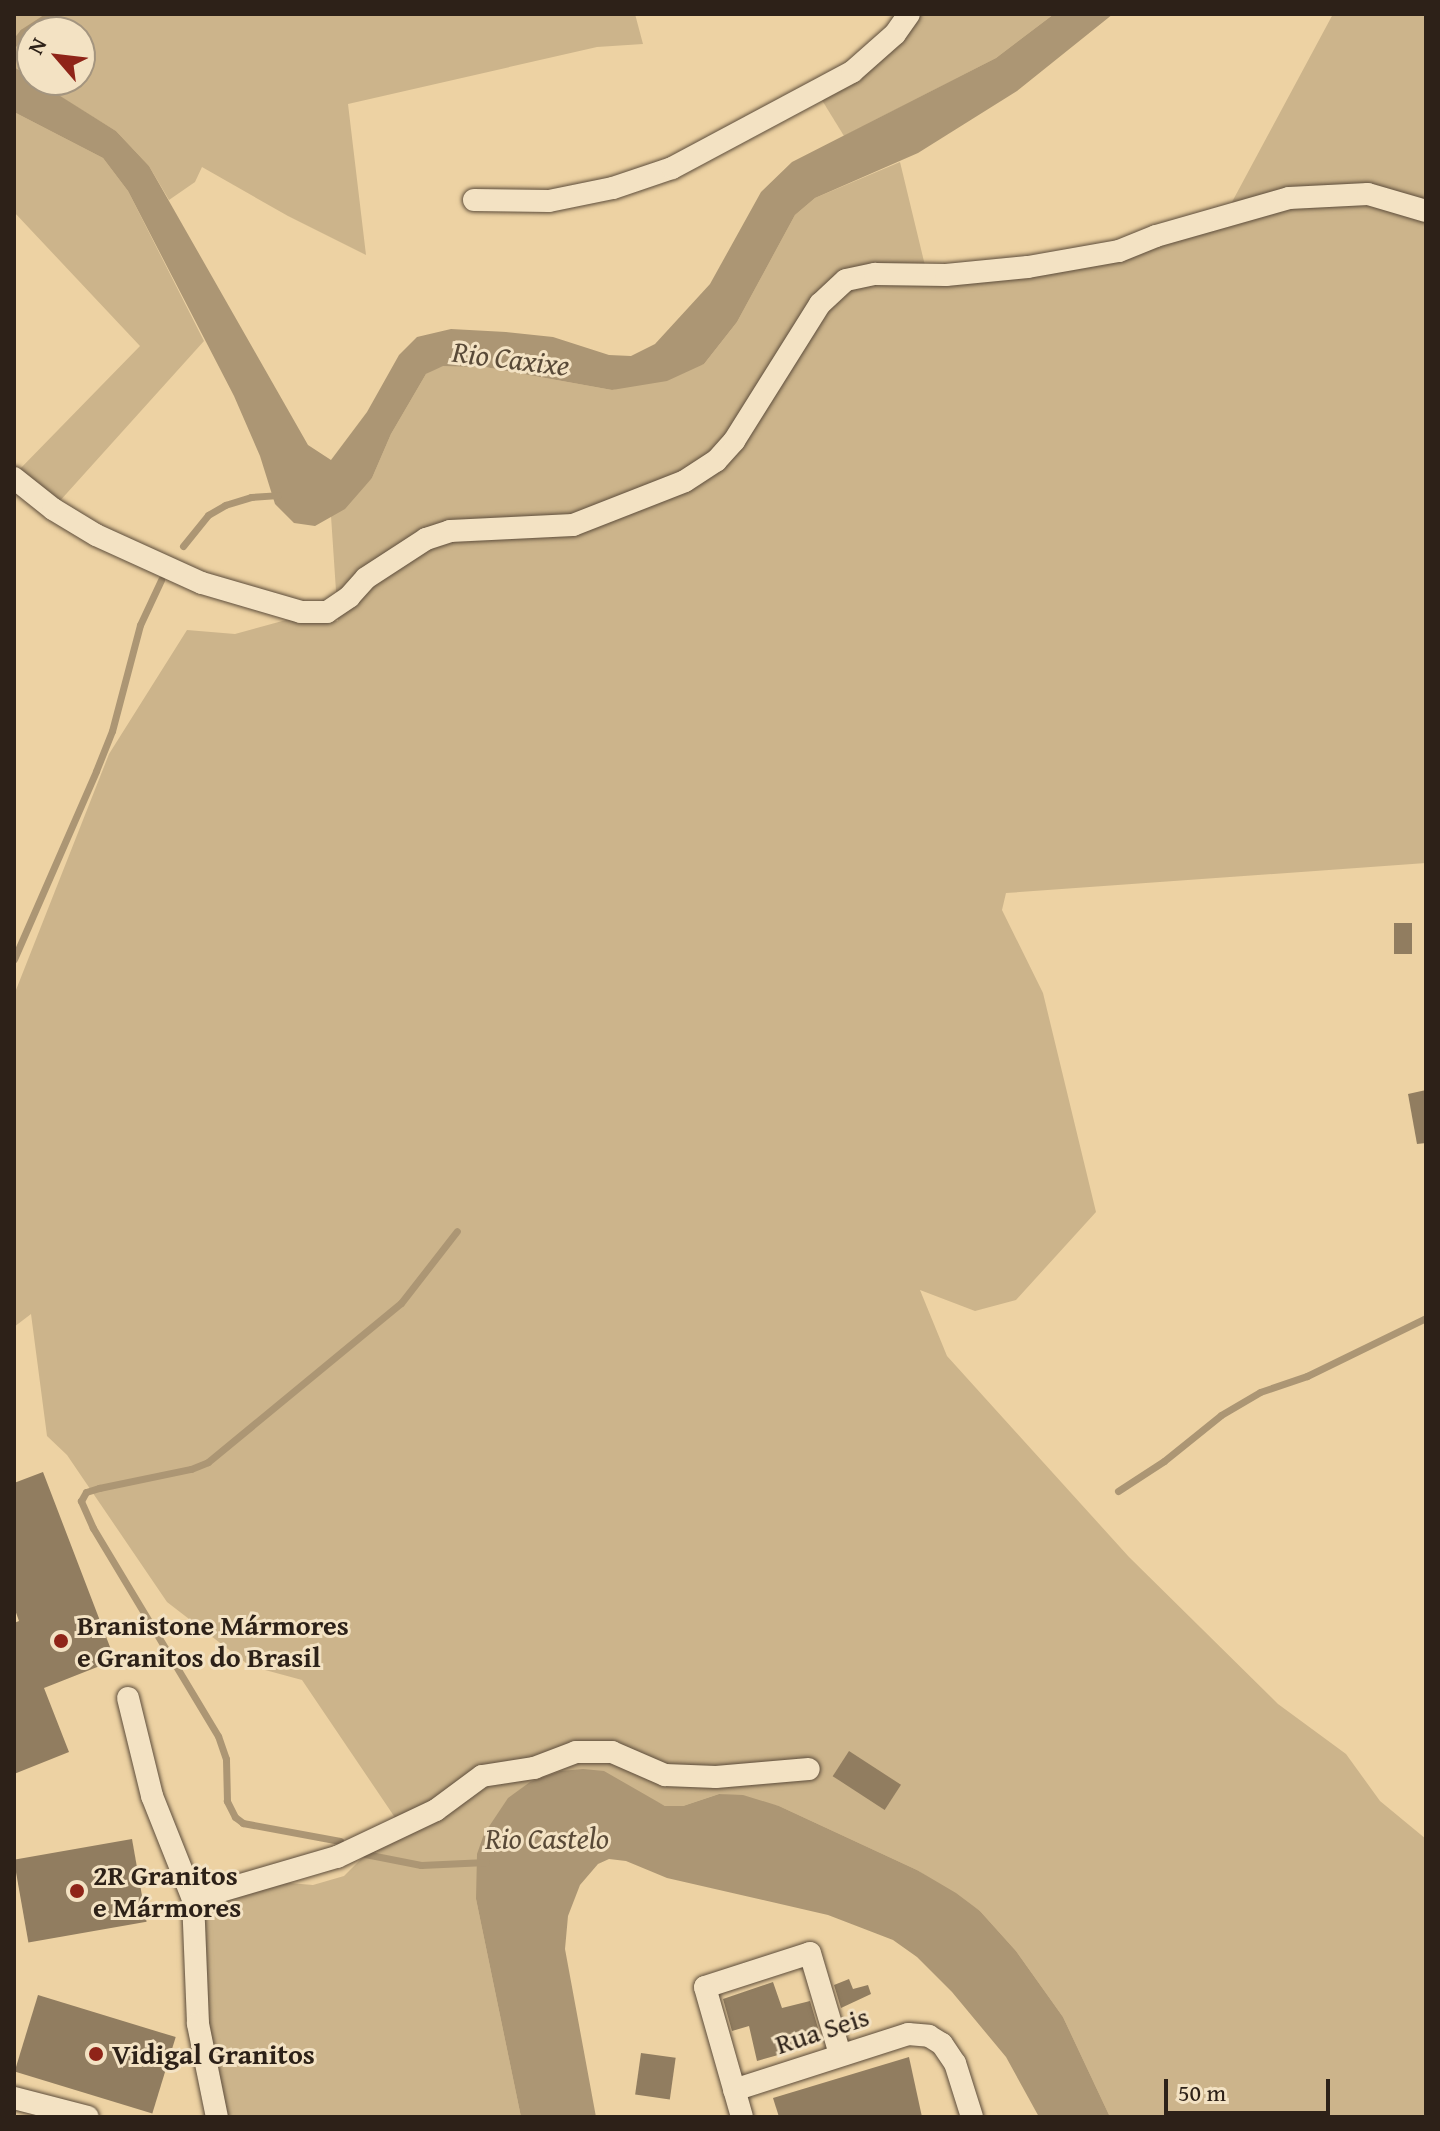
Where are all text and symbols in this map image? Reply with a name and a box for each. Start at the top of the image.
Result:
north arrow [16,16,96,96]
text: N [19,32,54,60]
water label: Rio Caxixe [450,333,572,383]
place label: Branistone Mármores e Granitos do Brasil [77,1608,349,1674]
marker: Branistone Mármores e Granitos do Brasil [52,1632,70,1650]
water label: Rio Castelo [485,1820,609,1856]
place label: 2R Granitos e Mármores [93,1858,241,1924]
marker: 2R Granitos e Mármores [68,1882,86,1900]
street label: Rua Seis [771,1999,873,2061]
place label: Vidigal Granitos [112,2037,315,2071]
marker: Vidigal Granitos [87,2045,105,2063]
scale bar [1168,2063,1334,2113]
text: 50 m [1178,2075,1226,2110]

